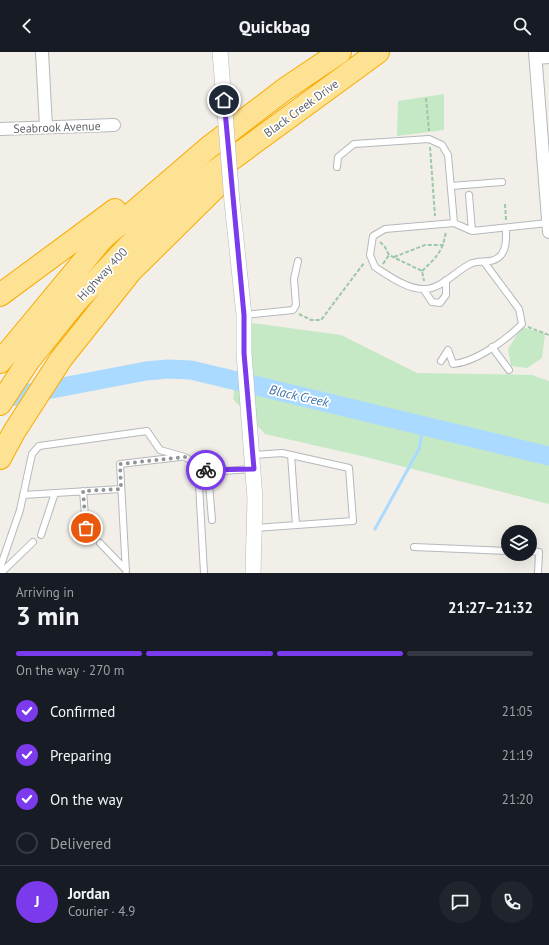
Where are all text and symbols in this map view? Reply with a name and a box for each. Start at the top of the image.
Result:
icon: back [16,15,38,37]
text: Quickbag [239,15,310,38]
icon: search [511,15,533,37]
street label: Black Creek Drive [261,76,341,140]
pin [207,83,241,117]
icon: home [213,89,235,111]
street label: Seabrook Avenue [13,118,101,136]
street label: Highway 400 [74,244,131,304]
water label: Black Creek [268,381,331,411]
courier [186,450,226,490]
icon: bike [195,459,217,481]
pin [69,511,103,545]
icon: bag [75,517,97,539]
map controls [501,525,537,561]
button: layers [501,525,537,561]
text: Arriving in [16,584,74,601]
text: 21:27–21:32 [448,598,533,617]
text: 3 min [16,599,79,632]
text: On the way · 270 m [16,662,124,679]
icon: check [16,700,38,722]
text: Confirmed [50,702,115,721]
text: 21:05 [502,703,533,720]
icon: check [16,744,38,766]
text: Preparing [50,746,112,765]
text: 21:19 [502,747,533,764]
icon: check [16,788,38,810]
text: On the way [50,790,123,809]
text: 21:20 [502,791,533,808]
text: Delivered [50,834,111,853]
button: chat [439,881,481,923]
button: phone [491,881,533,923]
text: Jordan [68,884,110,903]
text: J [34,892,40,911]
text: Courier · 4.9 [68,903,135,920]

